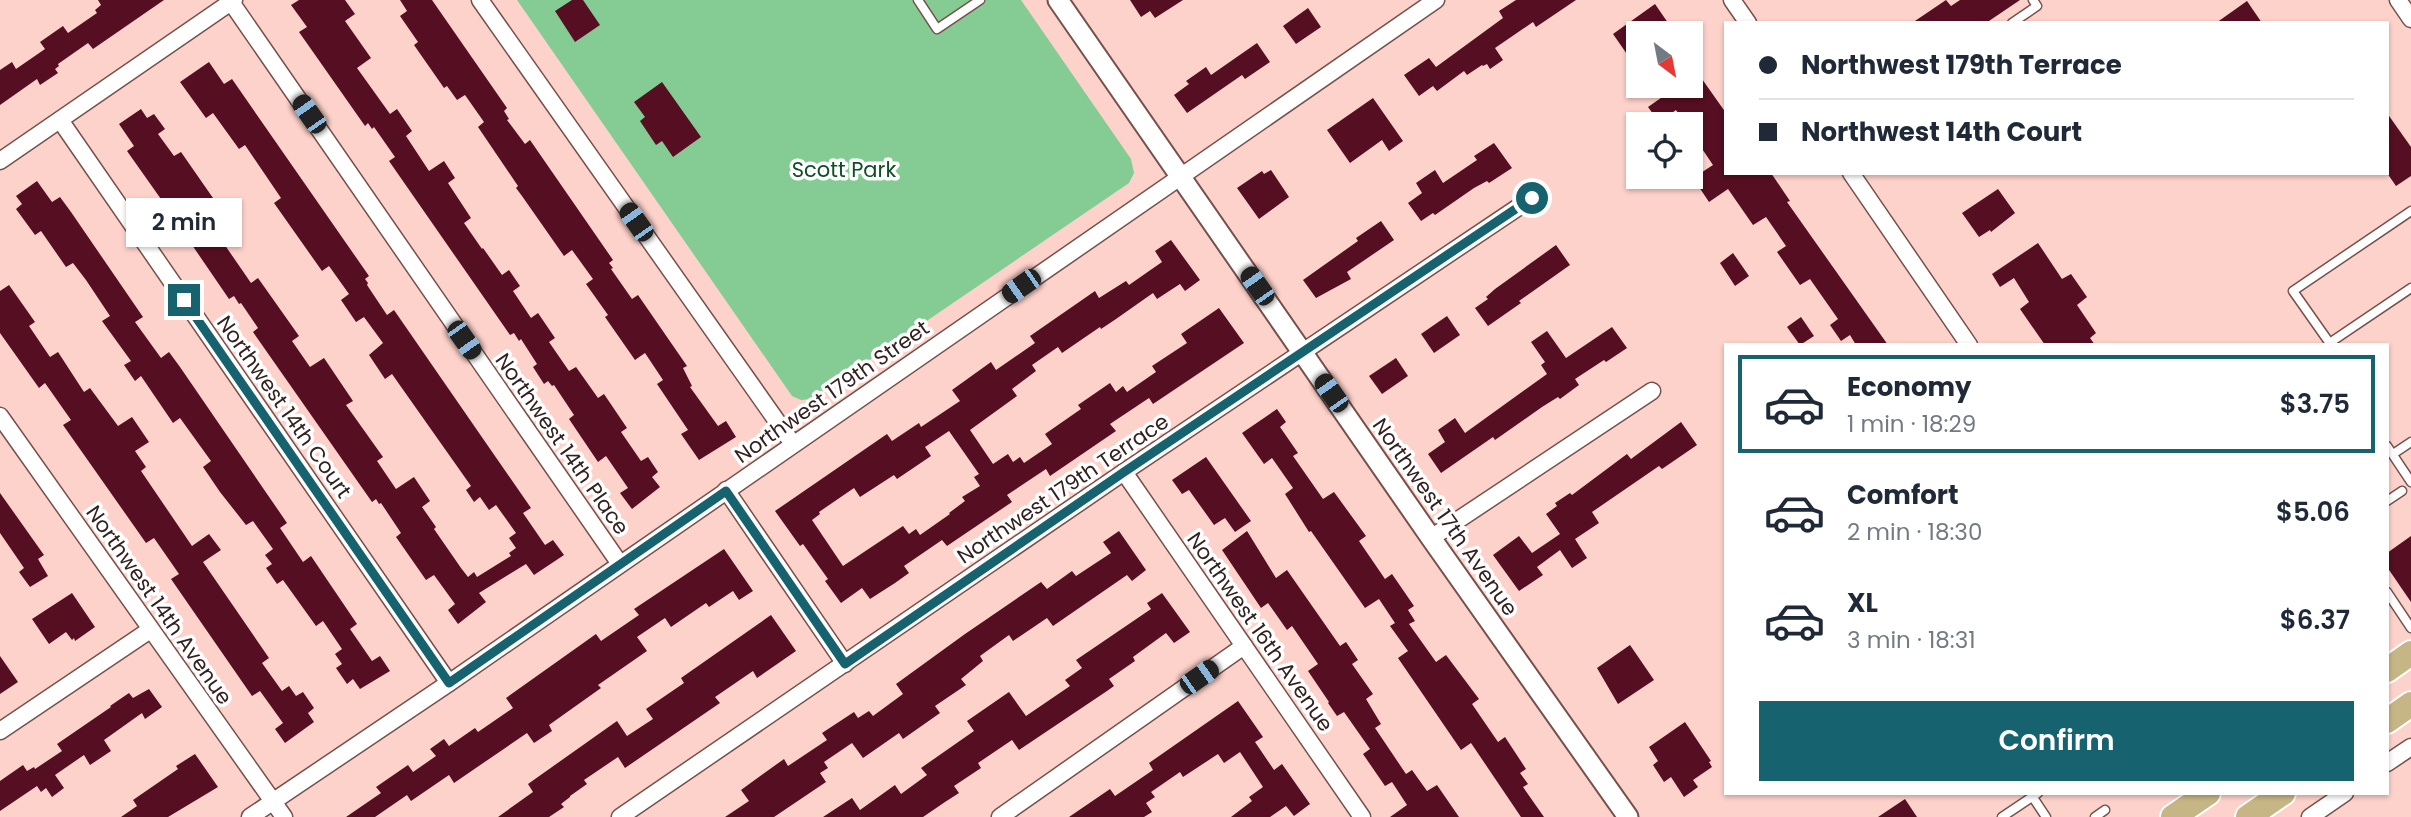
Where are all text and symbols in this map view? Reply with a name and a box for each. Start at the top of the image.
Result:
north arrow [1626,21,1703,98]
map controls [1626,21,1703,189]
text: Northwest 179th Terrace [1801,47,2122,83]
car [289,91,330,137]
button: locate [1626,112,1703,189]
text: Northwest 14th Court [1801,114,2082,150]
park label: Scott Park [792,155,896,184]
route start [1516,182,1548,214]
callout: 2 min [126,198,242,247]
car [616,199,657,245]
text: 2 min [152,206,216,238]
car [1237,263,1278,309]
car [998,265,1045,307]
route end [168,284,200,316]
street label: Northwest 14th Court [210,310,358,504]
street label: Northwest 179th Street [729,313,935,470]
car [444,317,485,363]
street label: Northwest 14th Place [489,347,636,540]
text: Economy [1847,369,1971,405]
car [1311,370,1352,416]
icon: car [1763,373,1826,436]
text: $3.75 [2280,386,2350,422]
street label: Northwest 179th Terrace [951,407,1174,570]
text: 1 min · 18:29 [1847,408,1976,440]
street label: Northwest 17th Avenue [1366,412,1525,621]
text: Comfort [1847,477,1959,513]
icon: car [1763,481,1826,544]
text: $5.06 [2276,494,2350,530]
street label: Northwest 14th Avenue [80,499,239,710]
text: 2 min · 18:30 [1847,516,1982,548]
street label: Northwest 16th Avenue [1181,526,1340,737]
text: XL [1847,585,1878,621]
icon: car [1763,589,1826,652]
text: $6.37 [2280,602,2350,638]
text: 3 min · 18:31 [1847,624,1976,656]
car [1176,656,1223,698]
button: Confirm [1759,701,2354,781]

